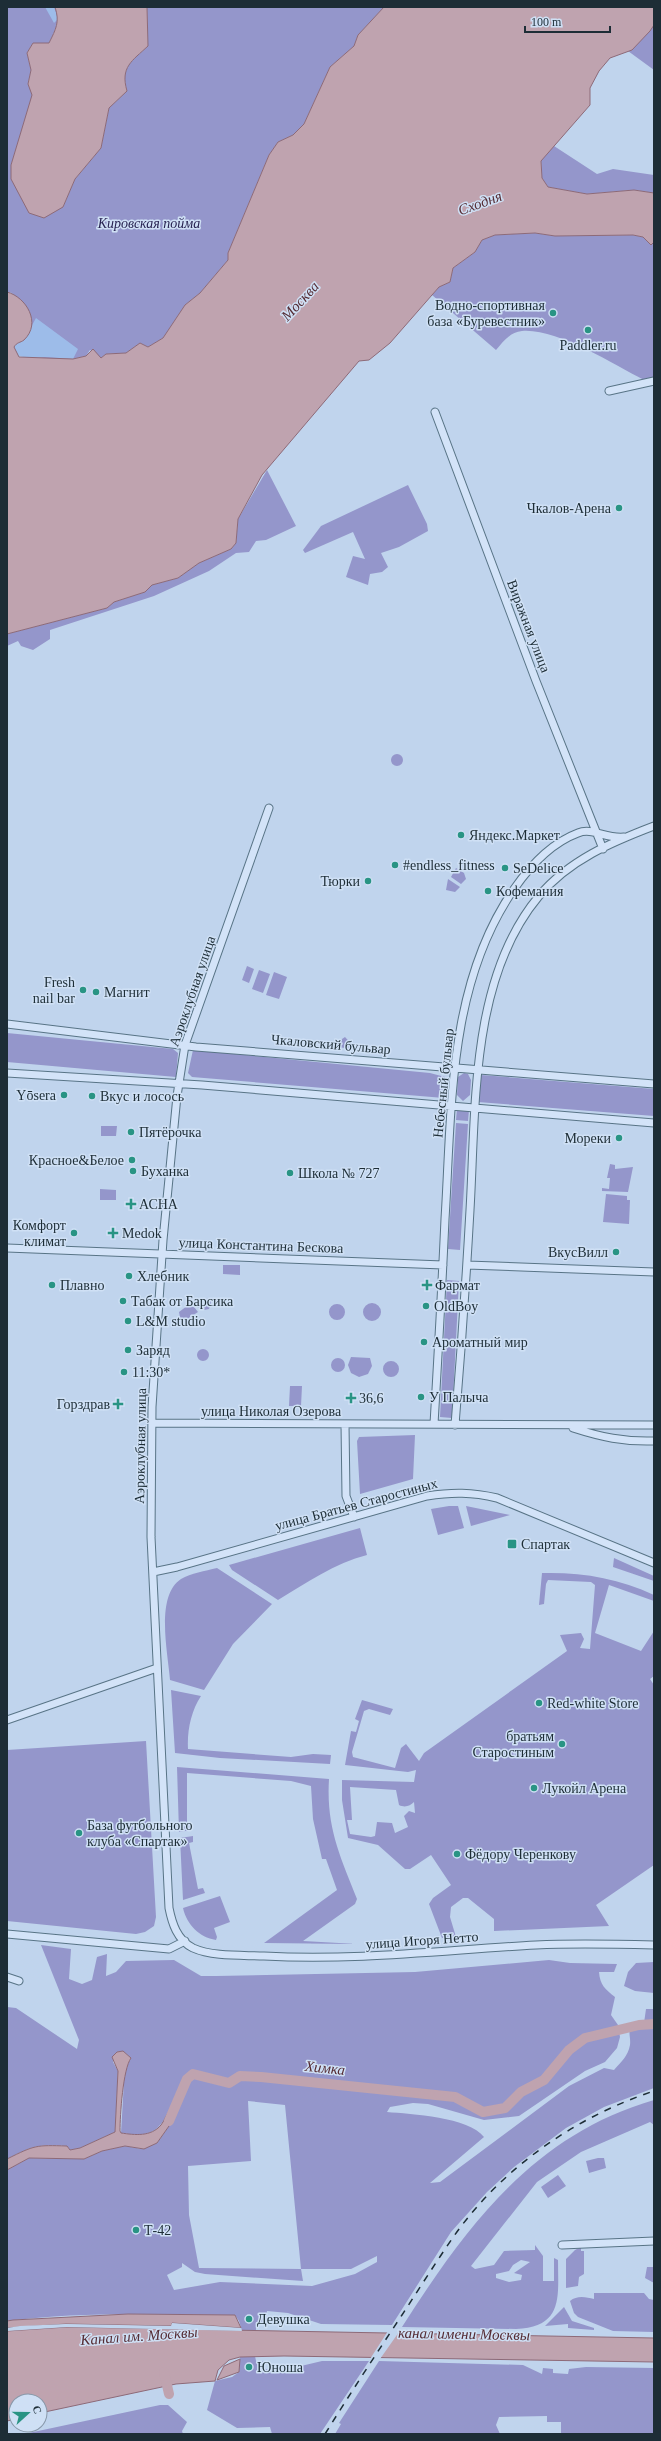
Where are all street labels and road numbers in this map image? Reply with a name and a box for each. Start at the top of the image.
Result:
street label: Виражная улица [504,578,553,675]
street label: Аэроклубная улица [166,933,219,1048]
street label: Небесный бульвар [430,1028,457,1138]
street label: Чкаловский бульвар [271,1032,391,1057]
street label: улица Константина Бескова [178,1235,344,1256]
street label: Аэроклубная улица [132,1387,149,1504]
street label: улица Николая Озерова [201,1404,342,1419]
street label: улица Братьев Старостиных [273,1476,439,1533]
street label: улица Игоря Нетто [365,1929,479,1952]

